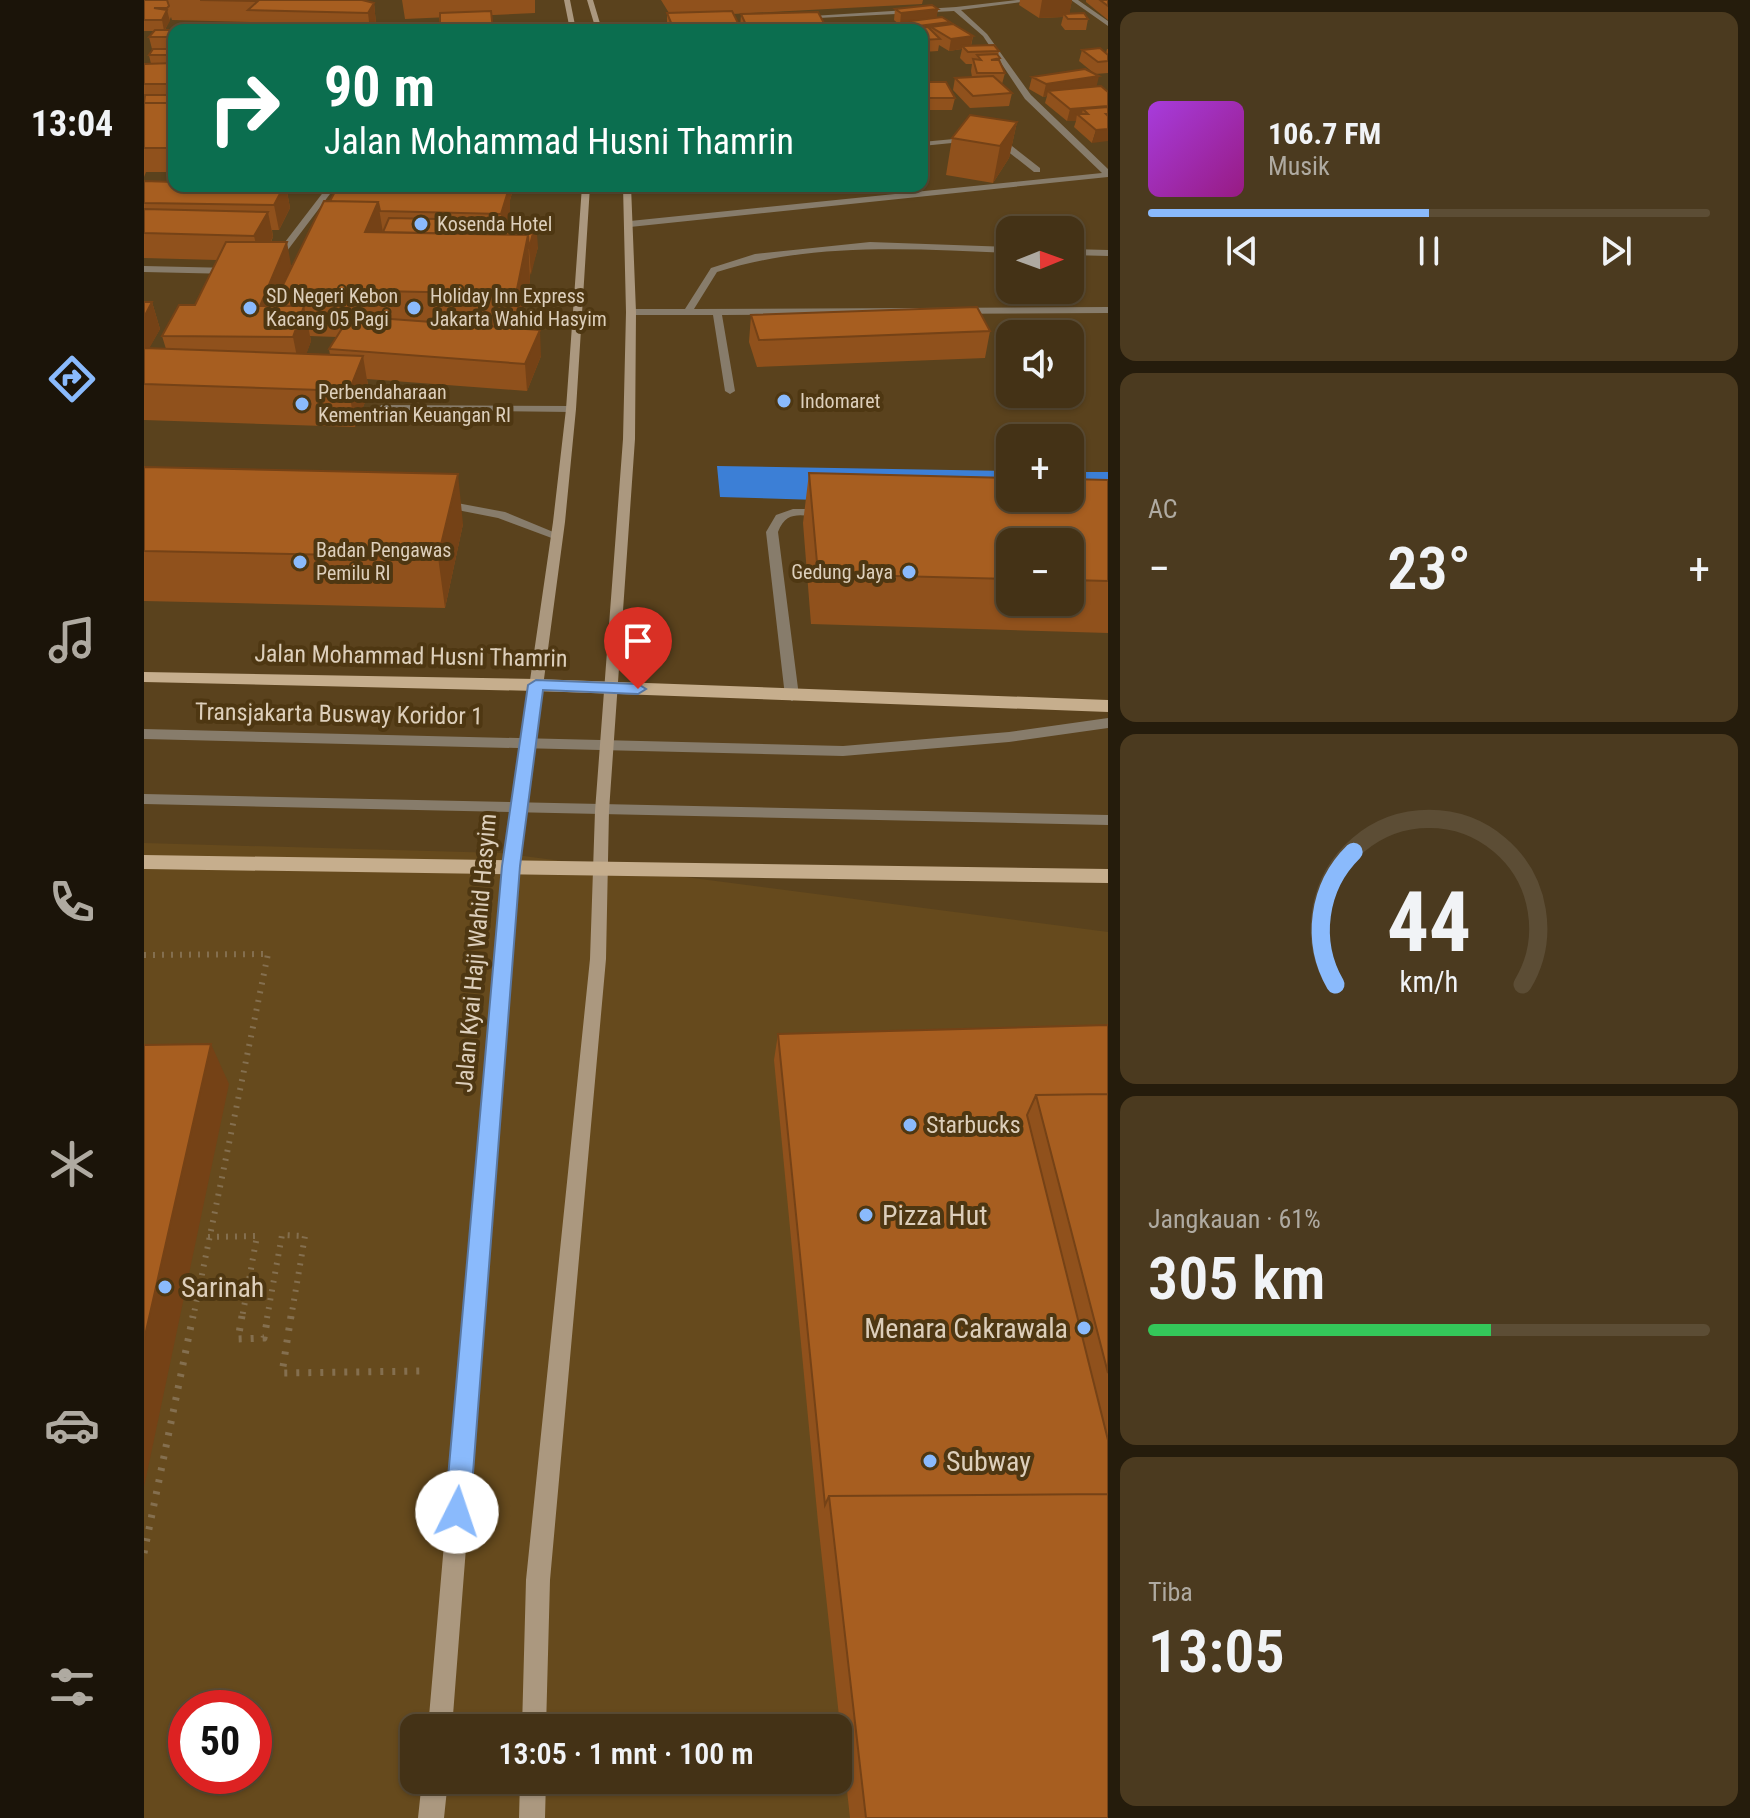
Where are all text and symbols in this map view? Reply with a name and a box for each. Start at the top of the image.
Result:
text: 90 m [324,54,435,120]
icon: right [192,56,296,160]
text: 13:04 [31,103,113,145]
text: 106.7 FM [1268,116,1381,151]
text: Jalan Mohammad Husni Thamrin [324,121,794,163]
text: Musik [1268,151,1330,181]
place label: Kosenda Hotel [437,212,552,236]
marker: Kosenda Hotel [412,215,430,233]
north arrow [996,216,1084,304]
map controls [996,216,1084,616]
icon: previous [1220,229,1264,273]
icon: pause [1407,229,1451,273]
icon: next [1594,229,1638,273]
place label: SD Negeri Kebon Kacang 05 Pagi [266,284,398,331]
place label: Holiday Inn Express Jakarta Wahid Hasyim [430,284,607,331]
marker: SD Negeri Kebon Kacang 05 Pagi [241,299,259,317]
marker: Holiday Inn Express Jakarta Wahid Hasyim [405,299,423,317]
button: sound [996,320,1084,408]
icon: directions [44,351,100,407]
place label: Perbendaharaan Kementrian Keuangan RI [318,380,511,427]
place label: Indomaret [800,389,881,413]
marker: Indomaret [775,392,793,410]
marker: Perbendaharaan Kementrian Keuangan RI [293,395,311,413]
button: + [996,424,1084,512]
text: AC [1148,494,1178,524]
button: − [996,528,1084,616]
text: 23° [1387,533,1471,604]
place label: Badan Pengawas Pemilu RI [316,538,451,585]
text: − [1148,543,1170,595]
text: + [1688,543,1710,595]
marker: Badan Pengawas Pemilu RI [291,553,309,571]
place label: Gedung Jaya [791,560,893,584]
marker: Gedung Jaya [900,563,918,581]
pin [604,607,672,689]
icon: music [44,612,100,668]
icon: arrive [616,619,660,663]
street label: Jalan Mohammad Husni Thamrin [254,639,568,673]
street label: Transjakarta Busway Koridor 1 [195,697,483,731]
street label: Jalan Kyai Haji Wahid Hasyim [450,812,502,1094]
icon: phone [44,874,100,930]
text: 44 [1387,874,1471,971]
text: km/h [1400,965,1458,999]
place label: Starbucks [926,1111,1021,1139]
marker: Starbucks [901,1116,919,1134]
icon: climate [44,1136,100,1192]
place label: Pizza Hut [882,1199,988,1232]
text: Jangkauan · 61% [1148,1204,1321,1234]
marker: Pizza Hut [857,1206,875,1224]
text: 305 km [1148,1243,1325,1314]
place label: Sarinah [181,1271,264,1304]
marker: Sarinah [156,1278,174,1296]
place label: Menara Cakrawala [864,1312,1068,1345]
marker: Menara Cakrawala [1075,1319,1093,1337]
icon: car [44,1397,100,1453]
place label: Subway [946,1445,1031,1478]
marker: Subway [921,1452,939,1470]
position arrow [415,1470,499,1554]
text: Tiba [1148,1577,1193,1607]
text: 13:05 [1148,1616,1285,1687]
icon: filters [44,1659,100,1715]
speed limit sign: 50 [168,1690,272,1794]
text: 13:05 · 1 mnt · 100 m [498,1736,754,1771]

